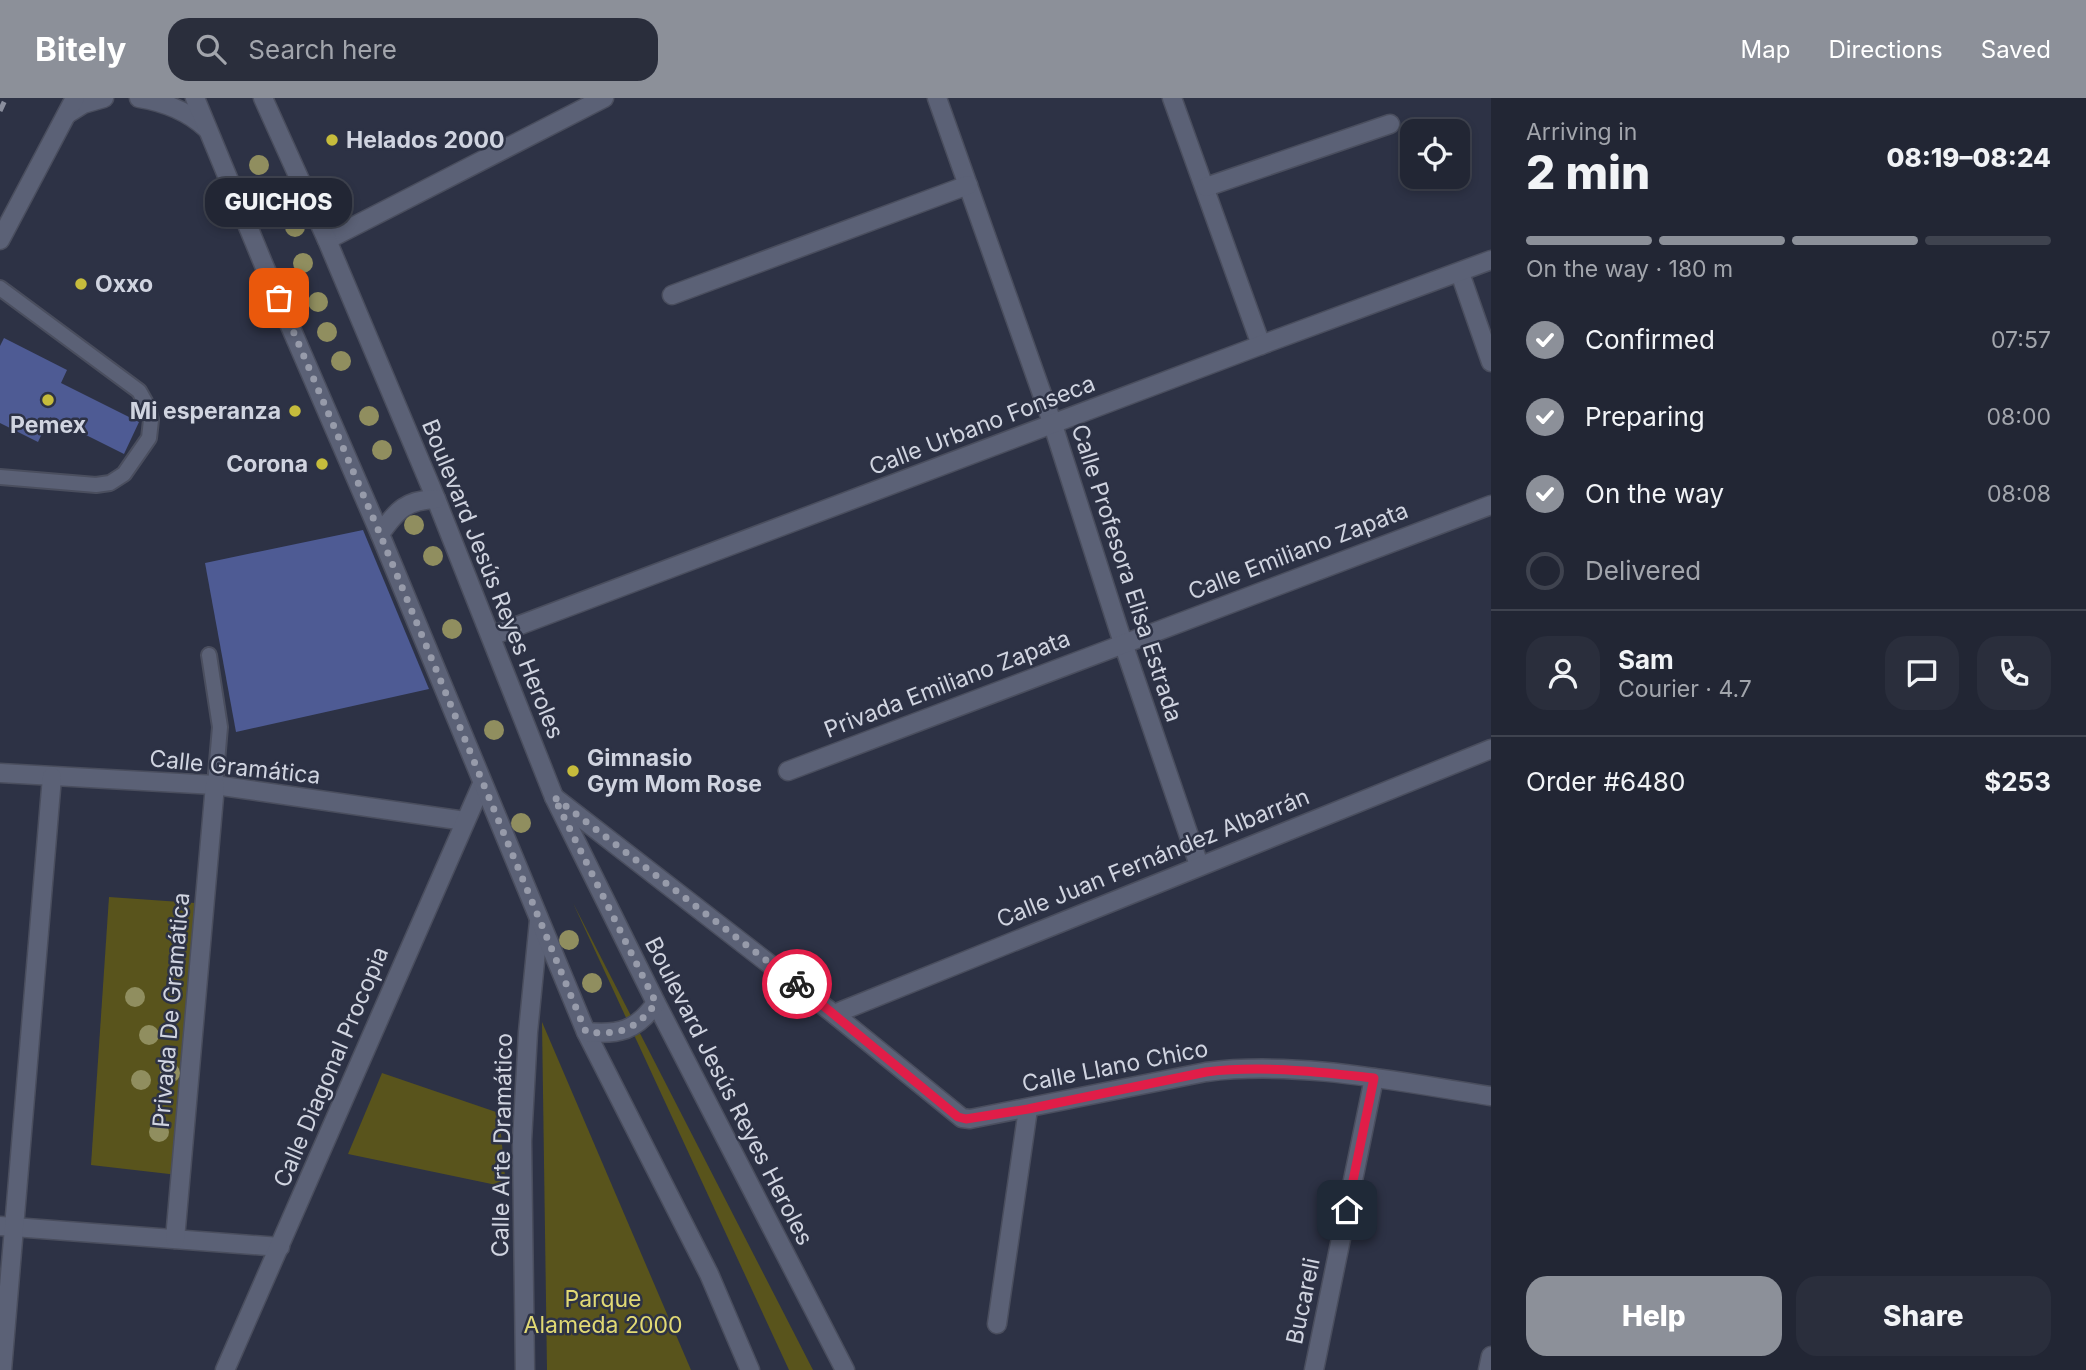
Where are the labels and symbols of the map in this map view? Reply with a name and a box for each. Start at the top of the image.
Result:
place label: Helados 2000 [346,126,504,154]
marker: Helados 2000 [324,132,340,148]
callout: GUICHOS [205,179,352,228]
pin [249,268,309,328]
place label: Oxxo [95,270,153,298]
marker: Oxxo [73,276,89,292]
street label: Calle Urbano Fonseca [865,369,1099,481]
marker: Pemex [40,392,56,408]
place label: Mi esperanza [130,397,281,425]
marker: Mi esperanza [287,403,303,419]
place label: Pemex [10,411,86,439]
street label: Boulevard Jesús Reyes Heroles [416,415,570,743]
street label: Calle Profesora Elisa Estrada [1066,421,1188,725]
place label: Corona [226,450,308,478]
marker: Corona [314,456,330,472]
street label: Calle Emiliano Zapata [1184,496,1412,606]
street label: Privada Emiliano Zapata [820,624,1074,744]
street label: Calle Gramática [148,744,322,790]
place label: Gimnasio Gym Mom Rose [587,744,762,798]
marker: Gimnasio Gym Mom Rose [565,763,581,779]
street label: Calle Juan Fernández Albarrán [993,782,1313,934]
street label: Privada De Gramática [147,891,195,1129]
street label: Boulevard Jesús Reyes Heroles [639,932,819,1250]
street label: Calle Diagonal Procopia [268,943,394,1191]
courier [762,949,832,1019]
street label: Calle Arte Dramático [486,1033,518,1257]
street label: Calle Llano Chico [1020,1034,1210,1098]
pin [1317,1180,1377,1240]
street label: Bucareli [1280,1255,1326,1347]
park label: Parque Alameda 2000 [524,1285,682,1339]

